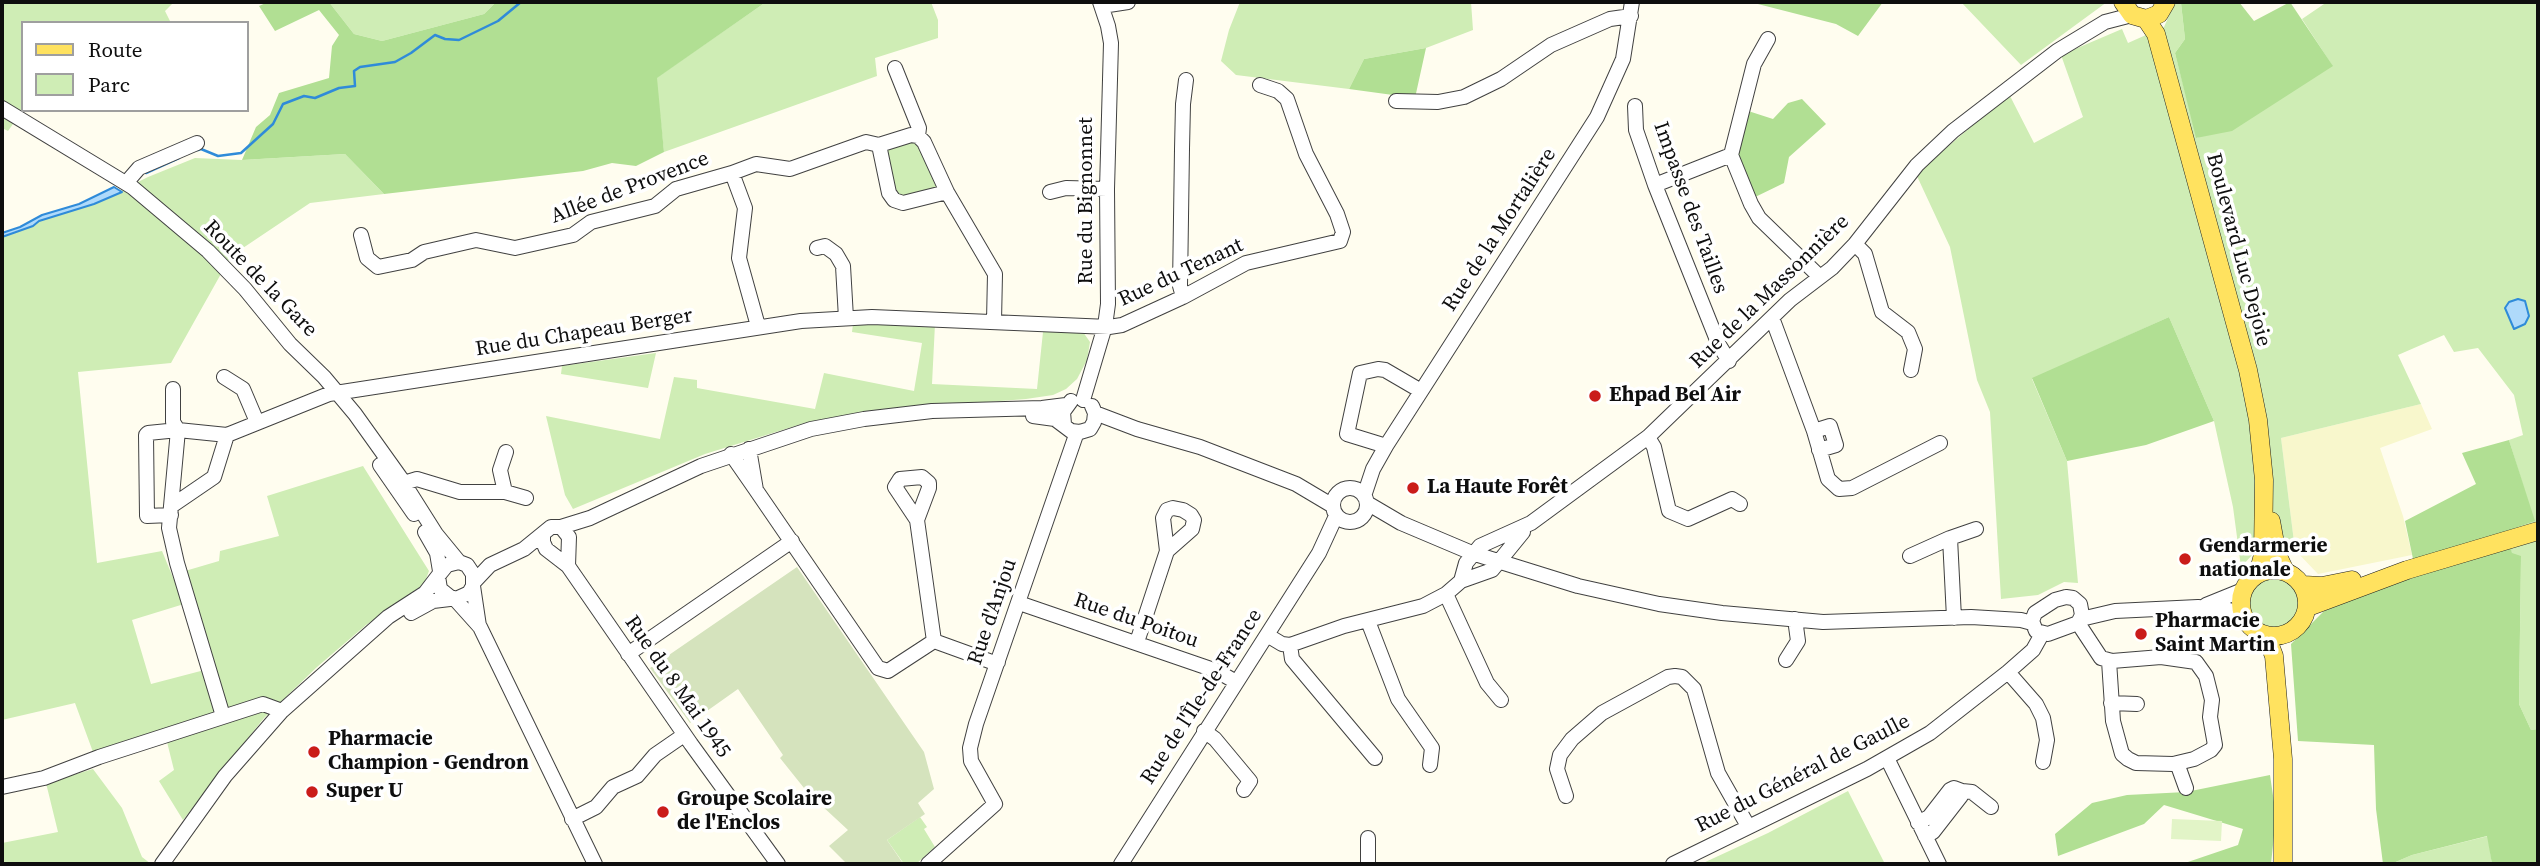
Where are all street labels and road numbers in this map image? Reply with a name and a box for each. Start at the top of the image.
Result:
street label: Rue du Bignonnet [1074,117,1100,285]
street label: Impasse des Tailles [1647,119,1733,297]
street label: Rue de la Mortalière [1438,144,1562,316]
street label: Allée de Provence [547,146,713,230]
street label: Boulevard Luc Dejoie [2200,151,2276,349]
street label: Rue de la Massonnière [1685,210,1855,374]
street label: Route de la Gare [198,215,322,343]
street label: Rue du Tenant [1115,233,1247,313]
street label: Rue du Chapeau Berger [474,303,694,363]
street label: Rue d'Anjou [963,556,1023,668]
street label: Rue du Poitou [1070,588,1202,654]
street label: Rue de l'Île-de-France [1136,605,1268,789]
street label: Rue du 8 Mai 1945 [619,611,735,763]
street label: Rue du Général de Gaulle [1692,709,1914,839]

